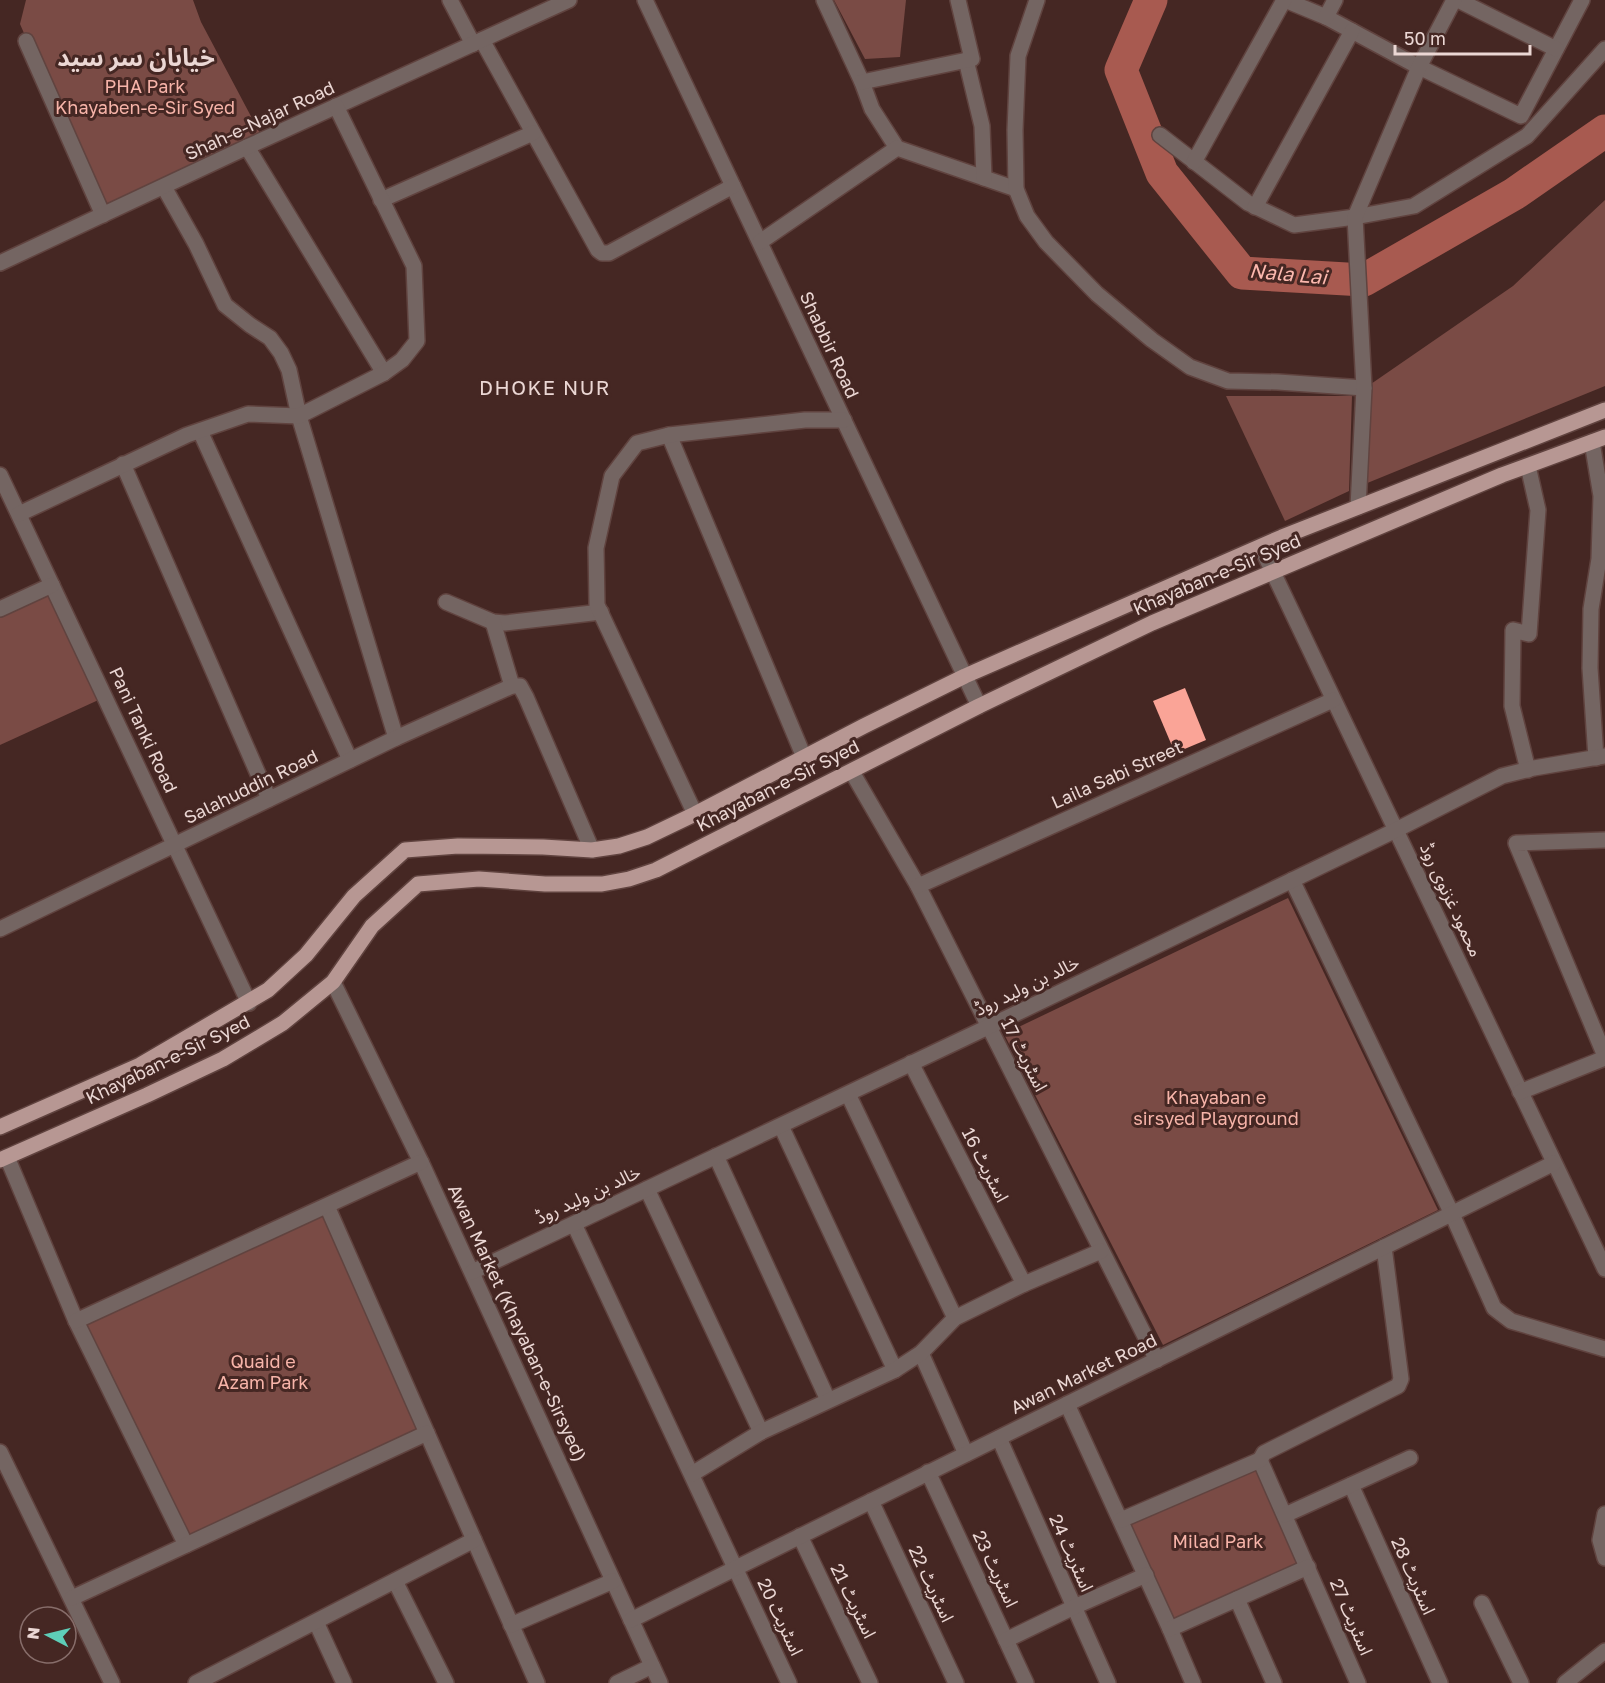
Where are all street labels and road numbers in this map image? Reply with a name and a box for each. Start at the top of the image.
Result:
street label: Shah-e-Najar Road [181,76,338,164]
street label: Shabbir Road [796,288,864,401]
street label: Khayaban-e-Sir Syed [1130,529,1304,619]
street label: Pani Tanki Road [105,663,183,796]
street label: Khayaban-e-Sir Syed [692,734,863,836]
street label: Laila Sabi Street [1048,735,1186,813]
street label: Salahuddin Road [180,744,321,828]
street label: محمود غزنوی روڈ [1415,839,1488,961]
street label: خالد بن ولید روڈ [971,950,1083,1021]
street label: Khayaban-e-Sir Syed [82,1010,253,1108]
street label: اسٹریٹ 17 [996,1014,1053,1095]
street label: اسٹریٹ 16 [957,1124,1014,1206]
street label: خالد بن ولید روڈ [531,1160,644,1229]
street label: Awan Market (Khayaban-e-Sirsyed) [444,1181,592,1465]
street label: Awan Market Road [1007,1328,1160,1418]
street label: اسٹریٹ 24 [1044,1510,1099,1595]
street label: اسٹریٹ 23 [968,1527,1023,1611]
street label: اسٹریٹ 28 [1386,1533,1441,1618]
street label: اسٹریٹ 22 [904,1542,959,1626]
street label: اسٹریٹ 21 [825,1560,881,1642]
street label: اسٹریٹ 20 [753,1574,808,1659]
street label: اسٹریٹ 27 [1325,1575,1378,1659]

